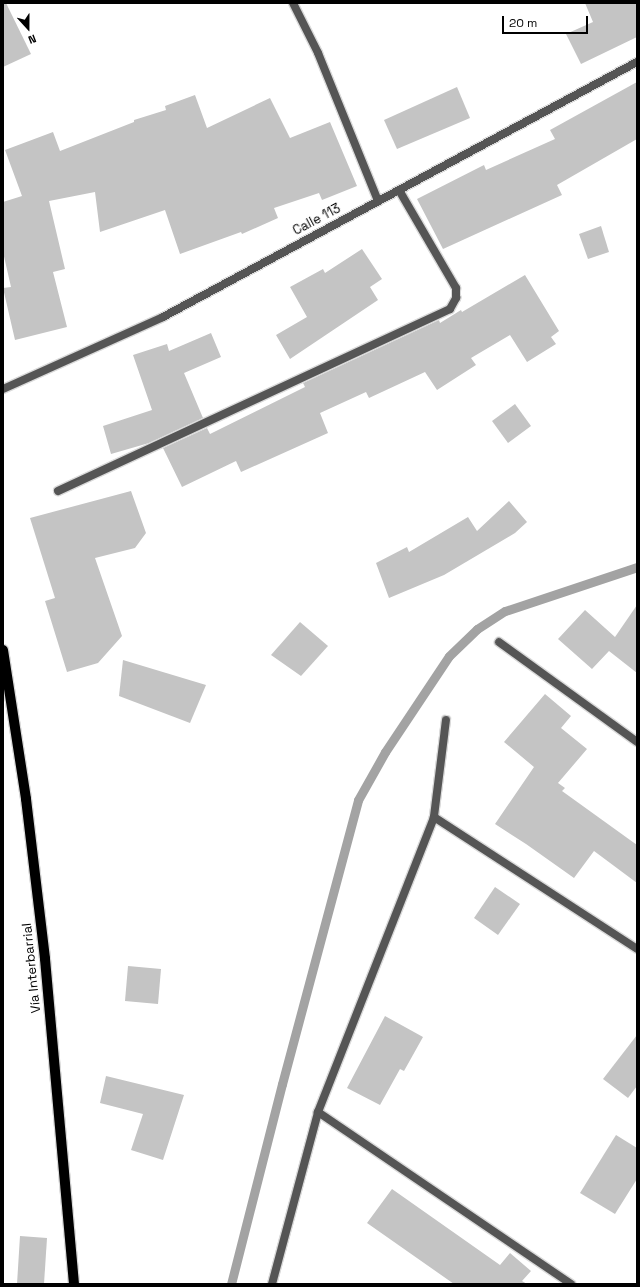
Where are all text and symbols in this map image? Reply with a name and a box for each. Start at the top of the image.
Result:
north arrow [8,8,48,48]
scale bar [504,8,590,34]
text: 20 m [509,15,537,31]
text: N [26,31,38,47]
street label: Calle 113 [290,201,344,239]
street label: Vía Interbarrial [19,922,45,1014]

